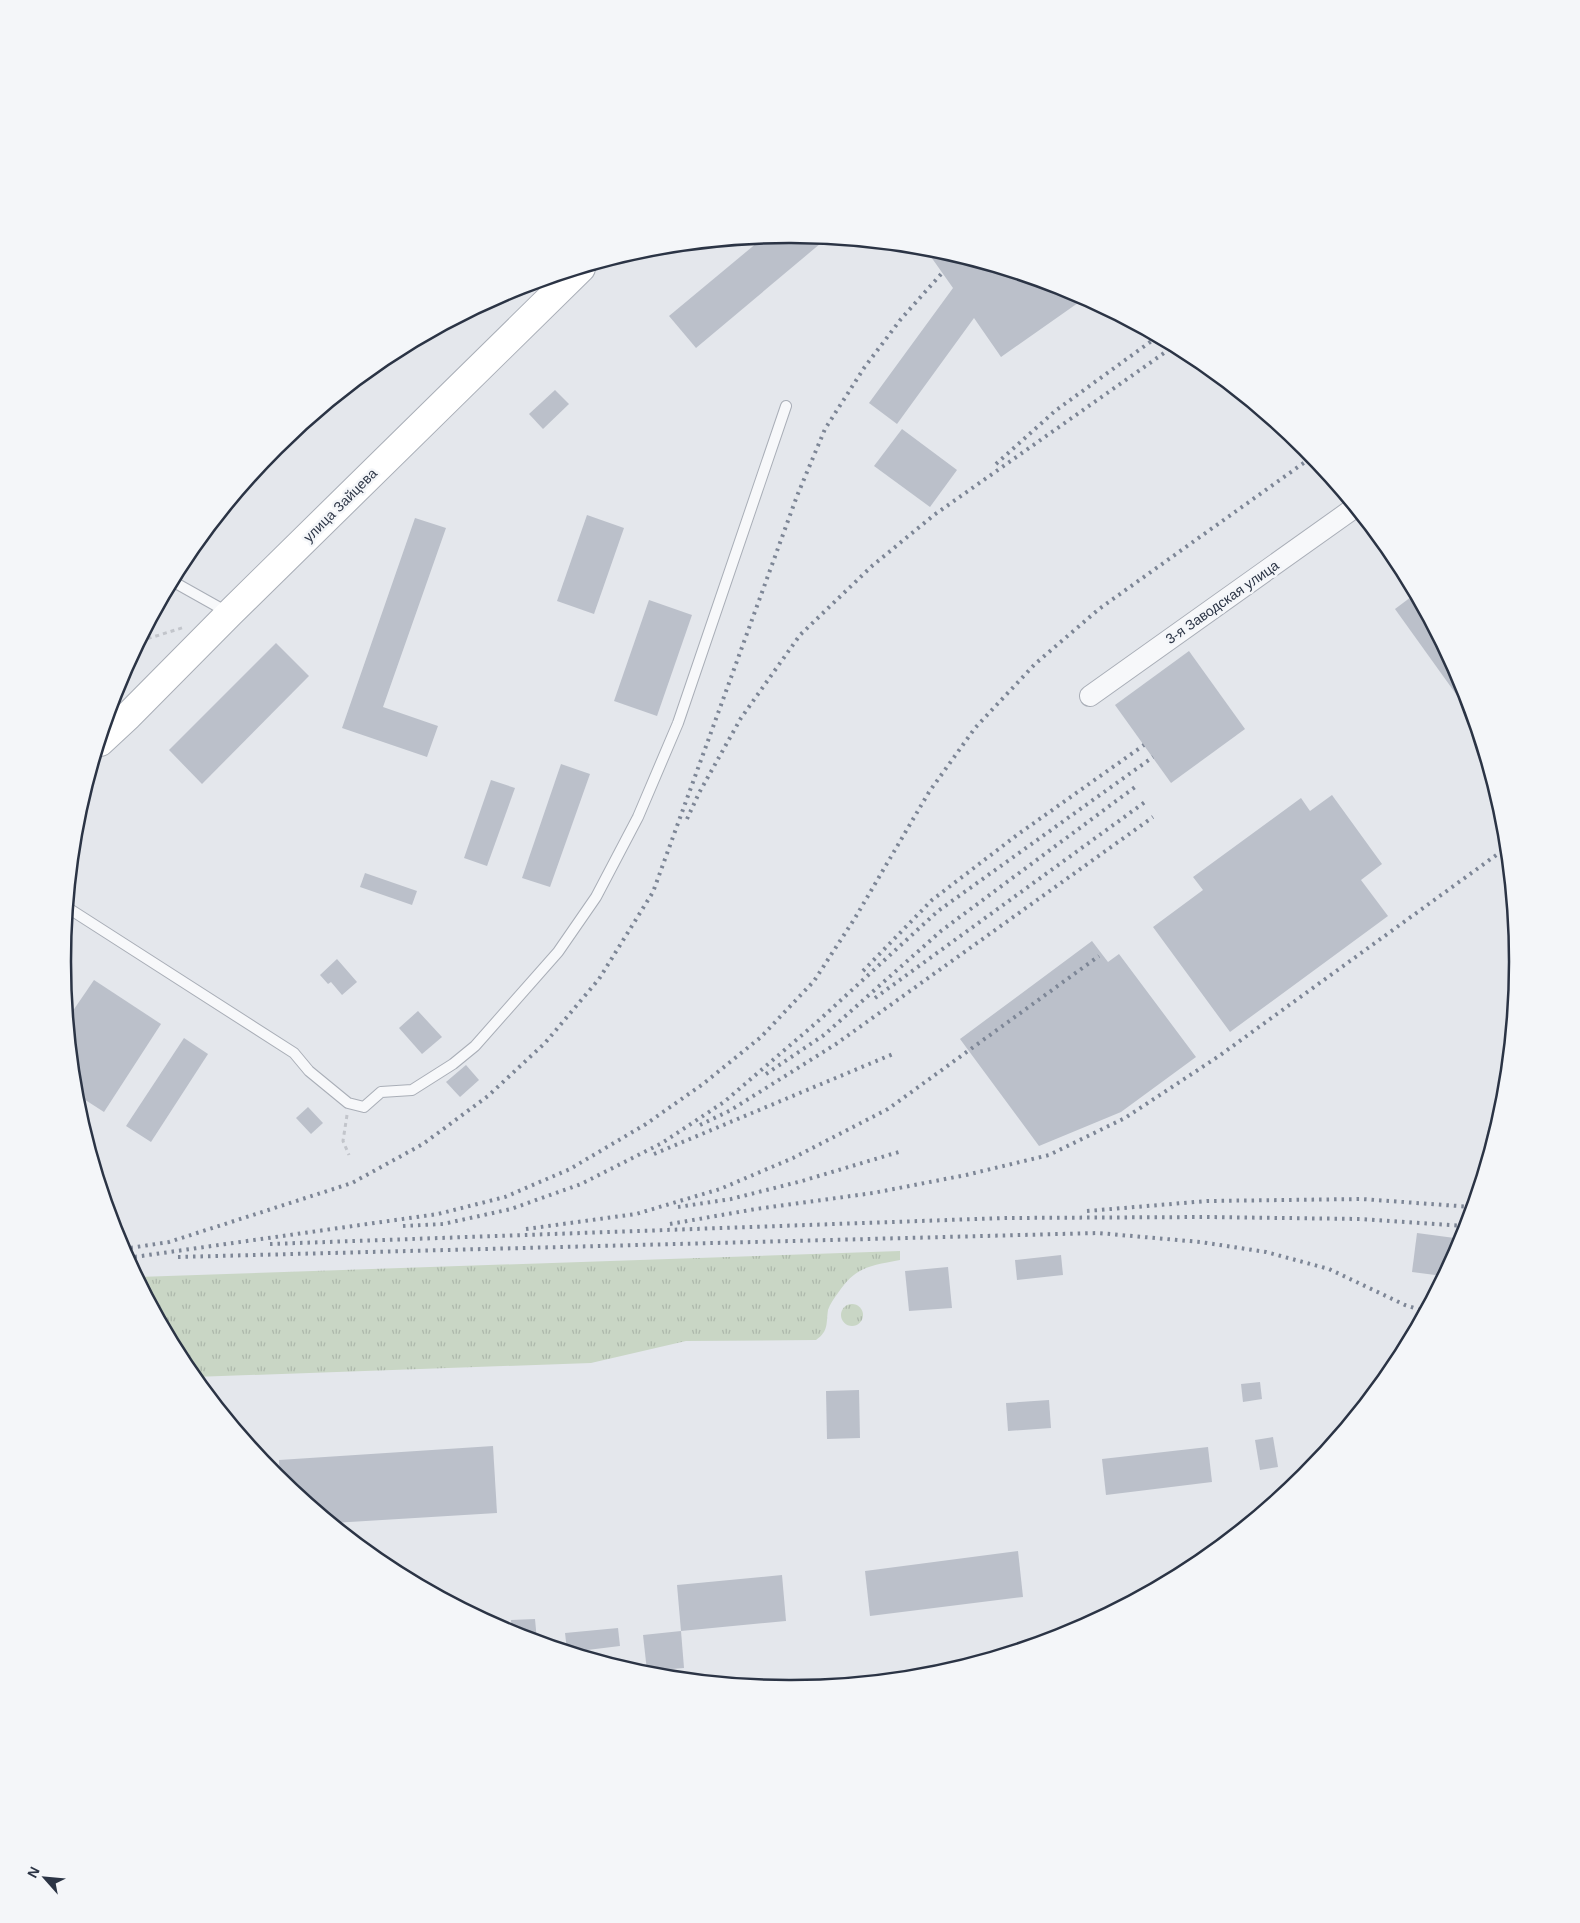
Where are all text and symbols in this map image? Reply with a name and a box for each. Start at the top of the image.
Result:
street label: улица Зайцева [300,465,380,545]
street label: 3-я Заводская улица [1162,557,1282,647]
north arrow [20,1853,70,1903]
text: N [24,1864,43,1880]

